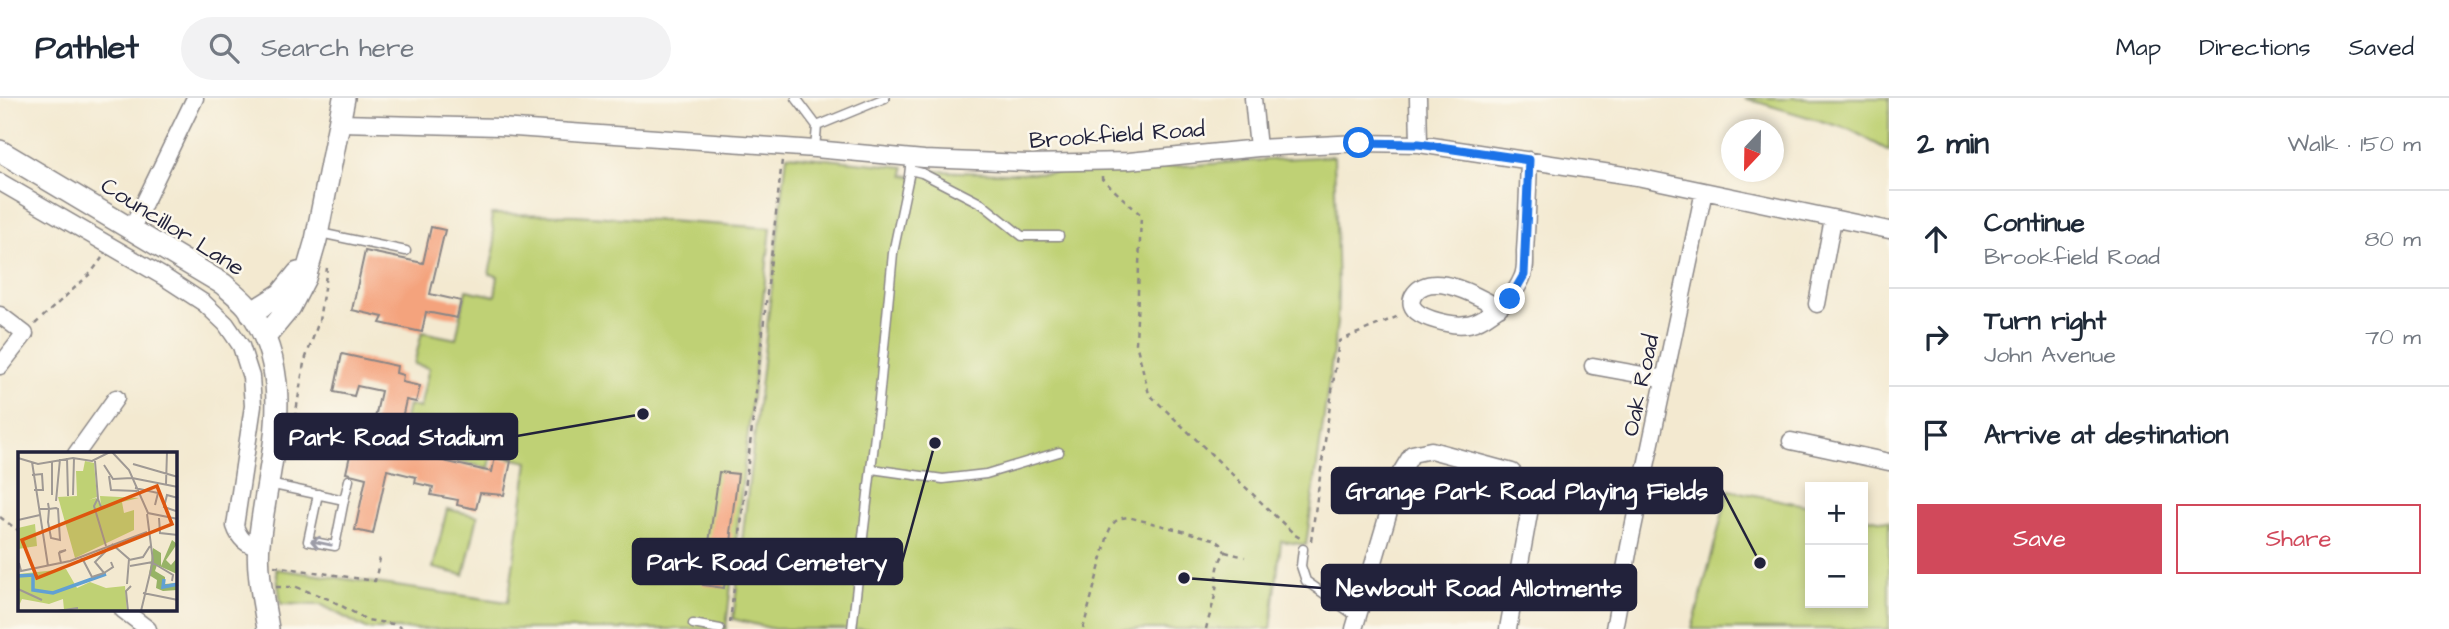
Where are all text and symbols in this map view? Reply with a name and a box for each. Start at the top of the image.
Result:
search box [181,17,671,80]
text: Pathlet [35,25,139,71]
icon: search [205,29,243,67]
text: Search here [261,30,414,66]
text: Map [2116,31,2161,65]
text: Directions [2199,31,2311,65]
text: Saved [2349,31,2414,65]
street label: Brookfield Road [1028,113,1206,157]
north arrow [1721,119,1784,182]
text: 2 min [1917,123,1989,165]
route start [1343,127,1374,158]
text: Walk · 150 m [2287,128,2421,160]
street label: Councillor Lane [94,170,251,284]
text: Continue [1984,205,2085,241]
icon: ahead [1917,220,1955,258]
text: 80 m [2364,223,2421,255]
text: Brookfield Road [1984,241,2160,273]
route end [1494,283,1525,314]
text: Turn right [1984,303,2106,339]
icon: right [1917,318,1955,356]
text: 70 m [2365,321,2421,353]
street label: Oak Road [1615,331,1667,439]
text: John Avenue [1984,339,2116,371]
callout: Park Road Stadium [275,414,517,459]
icon: arrive [1917,416,1955,454]
text: Arrive at destination [1984,417,2229,453]
text: Park Road Stadium [289,421,503,455]
inset map [18,452,177,612]
callout: Grange Park Road Playing Fields [1332,468,1722,513]
text: Grange Park Road Playing Fields [1346,475,1708,511]
map controls [1805,482,1868,608]
button: + [1805,482,1868,545]
button: Save [1917,504,2162,574]
button: Share [2176,504,2421,574]
one-way arrow [310,536,333,550]
callout: Park Road Cemetery [633,539,902,584]
button: − [1805,545,1868,608]
text: Park Road Cemetery [647,546,888,582]
callout: Newboult Road Allotments [1322,565,1636,610]
text: Newboult Road Allotments [1336,572,1622,606]

